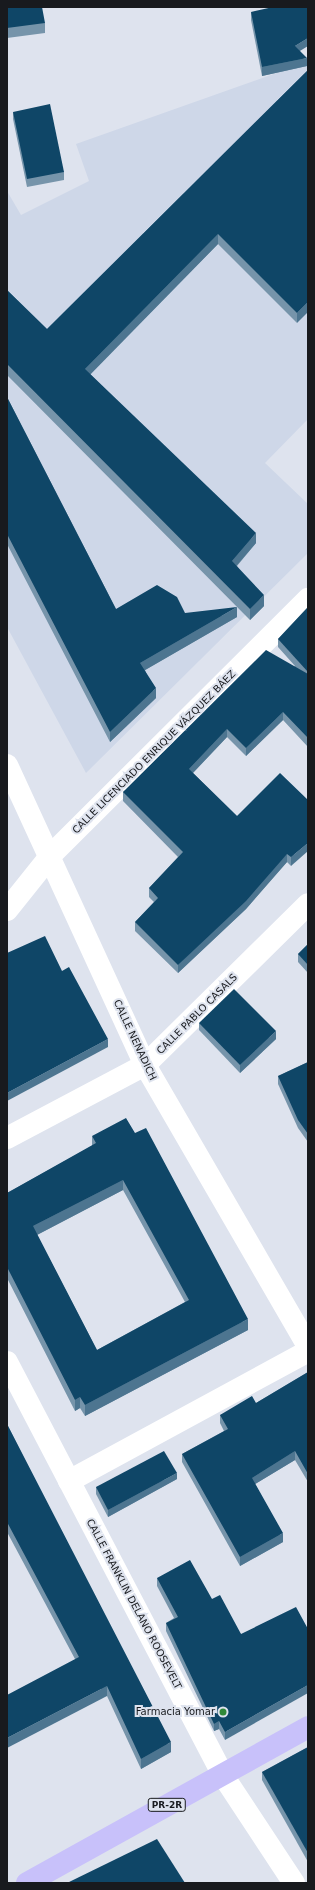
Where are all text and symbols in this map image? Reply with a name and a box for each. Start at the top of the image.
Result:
street label: CALLE LICENCIADO ENRIQUE VÁZQUEZ BÁEZ [70,668,238,836]
street label: CALLE PABLO CASALS [154,971,240,1057]
street label: CALLE NENADICH [111,998,159,1082]
street label: CALLE FRANKLIN DELANO ROOSEVELT [84,1517,184,1691]
place label: Farmacia Yomar [136,1706,215,1718]
marker: Farmacia Yomar [218,1707,228,1717]
road number: PR-2R [147,1798,187,1812]

